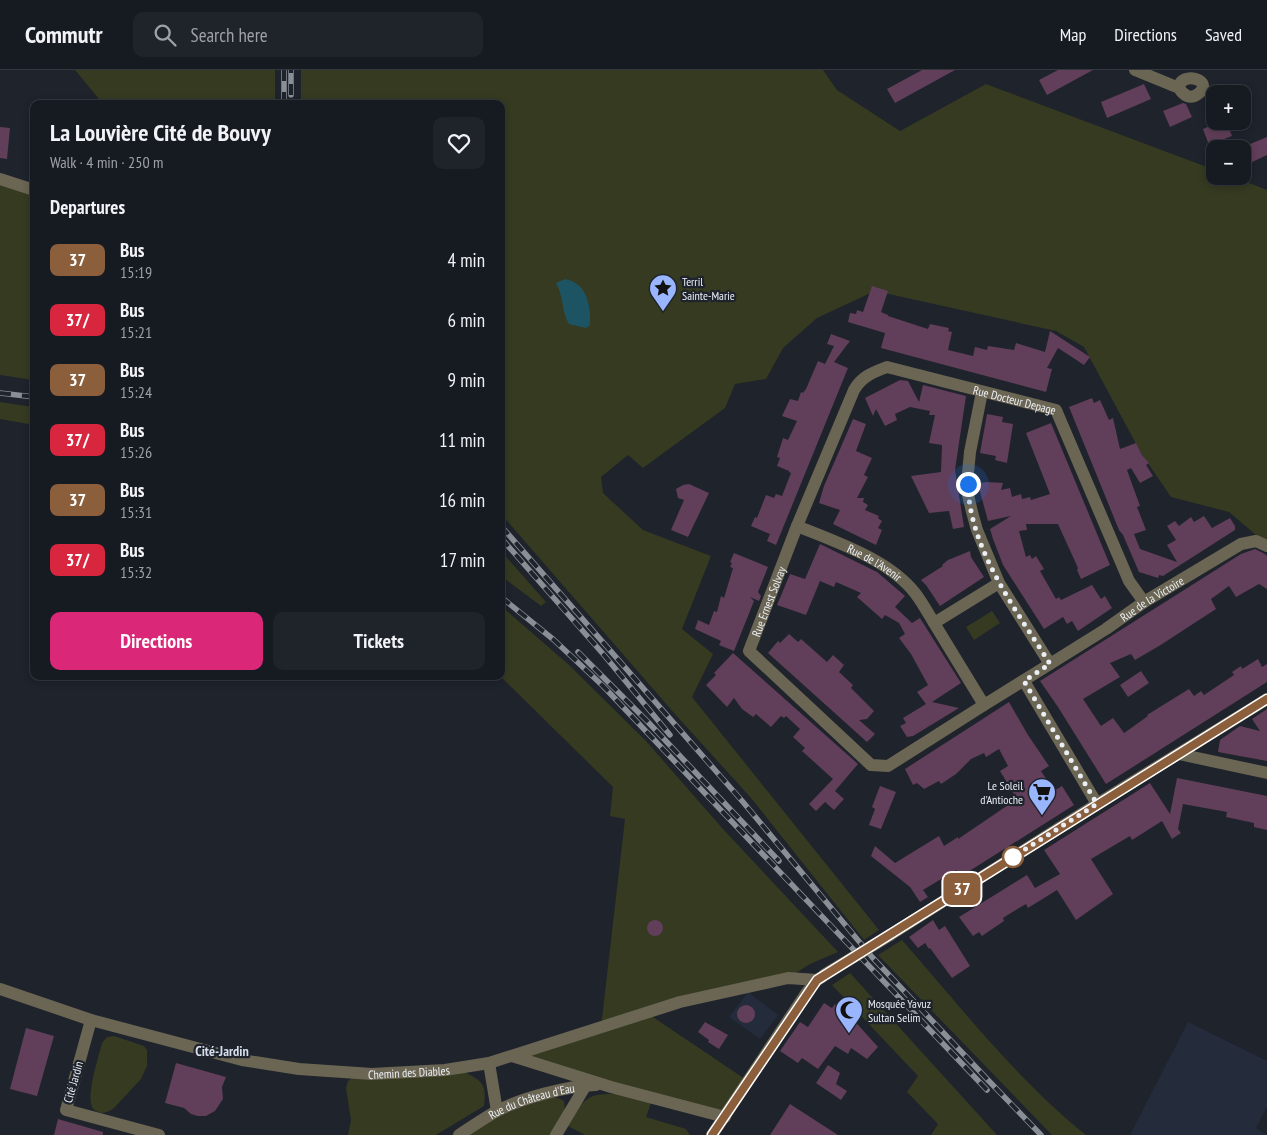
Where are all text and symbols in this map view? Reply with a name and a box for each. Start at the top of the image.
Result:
search box [133,12,483,57]
text: Commutr [25,19,103,50]
icon: search [151,21,179,49]
text: Search here [191,23,268,47]
text: Map [1060,23,1086,46]
text: Directions [1114,23,1177,46]
text: Saved [1205,23,1242,46]
map controls [1206,85,1251,185]
button: + [1206,85,1251,130]
text: La Louvière Cité de Bouvy [50,117,271,148]
button: heart [433,117,485,169]
button: − [1206,140,1251,185]
text: Walk · 4 min · 250 m [50,152,163,172]
text: Departures [50,195,125,219]
text: Bus [120,238,144,262]
text: 37 [69,248,86,271]
text: 4 min [448,248,485,272]
text: 15:19 [120,262,152,282]
place icon: Terril Sainte-Marie [648,273,678,312]
place label: Terril Sainte-Marie [682,274,735,303]
text: Bus [120,298,144,322]
text: 37/ [66,308,89,331]
text: 6 min [448,308,485,332]
text: 15:21 [120,322,152,342]
text: Bus [120,358,144,382]
text: 37 [69,368,86,391]
text: 9 min [448,368,485,392]
text: 15:24 [120,382,152,402]
street label: Rue Docteur Depage [972,382,1058,417]
text: Bus [120,418,144,442]
text: 37/ [66,428,89,451]
text: 11 min [439,428,485,452]
text: 15:26 [120,442,152,462]
your location [956,472,981,497]
text: Bus [120,478,144,502]
text: 37 [69,488,86,511]
text: 16 min [439,488,485,512]
text: 15:31 [120,502,152,522]
text: Bus [120,538,144,562]
street label: Rue de l'Avenir [845,540,906,584]
text: 37/ [66,548,89,571]
text: 17 min [440,548,485,572]
text: 15:32 [120,562,152,582]
street label: Rue Ernest Solvay [748,563,789,639]
street label: Rue de la Victoire [1117,573,1186,624]
button: Directions [50,612,263,670]
button: Tickets [273,612,485,670]
supermarket icon: Le Soleil d'Antioche [1027,777,1057,816]
place label: Le Soleil d'Antioche [980,778,1023,807]
unlabelled marker [1002,846,1024,868]
line badge: 37 [940,873,984,905]
text: 37 [953,877,971,900]
mosque icon: Mosquée Yavuz Sultan Selim [834,995,864,1034]
place label: Mosquée Yavuz Sultan Selim [868,996,931,1025]
district label: Cité-Jardin [195,1042,249,1060]
street label: Cité Jardin [60,1059,86,1105]
street label: Chemin des Diables [367,1062,451,1082]
street label: Rue du Château d'Eau [485,1080,576,1122]

